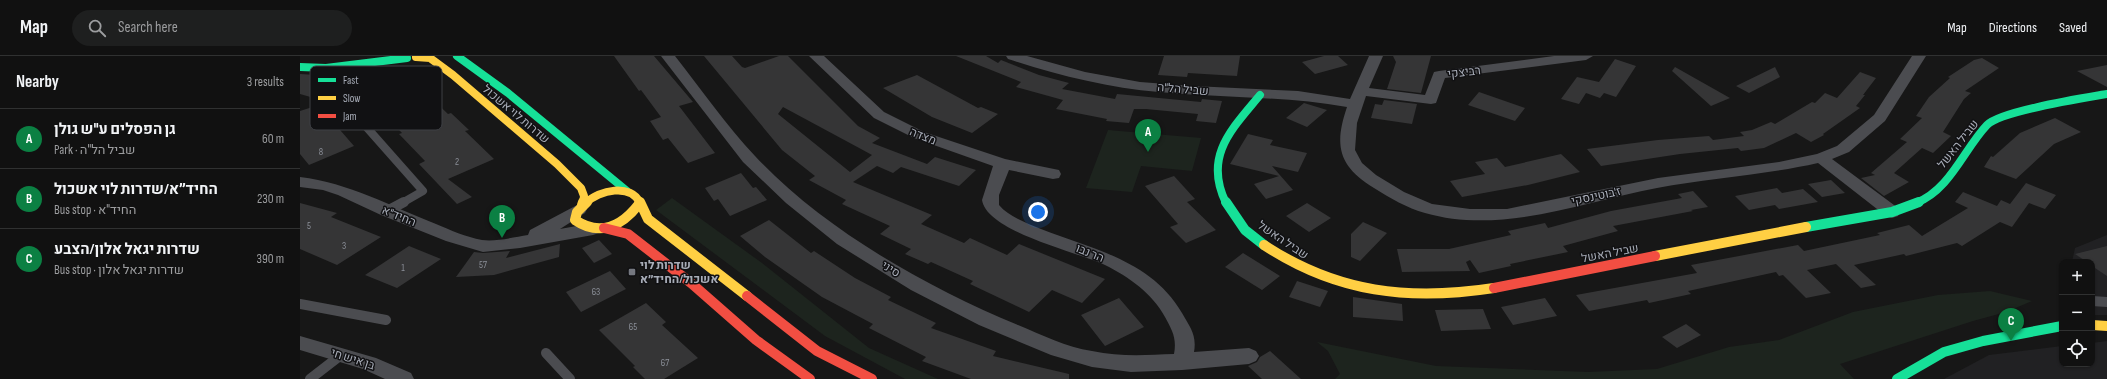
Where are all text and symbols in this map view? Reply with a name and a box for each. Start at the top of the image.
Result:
search box [72,10,352,46]
text: Map [20,16,48,39]
icon: search [86,17,108,39]
text: Search here [118,18,178,37]
text: Map [1947,19,1967,36]
text: Directions [1989,19,2037,36]
text: Saved [2059,19,2087,36]
street label: רביצקי [1447,63,1482,82]
legend [310,66,442,130]
text: Nearby [16,72,59,92]
text: 3 results [247,74,284,90]
text: Fast [343,74,359,87]
street label: שביל הל"ה [1157,80,1209,99]
street label: שדרות לוי אשכול [479,82,552,147]
text: Slow [343,92,360,105]
text: Jam [342,110,357,123]
street label: שביל האשל [1935,117,1982,172]
pin: A [1135,119,1161,152]
text: גן הפסלים ע"ש גולן [54,120,176,139]
street label: מצדה [907,124,938,149]
text: A [26,131,32,147]
text: 60 m [262,131,284,147]
text: Park · שביל הל"ה [54,142,135,158]
house number: 8 [319,146,323,158]
house number: 2 [455,156,459,168]
text: החיד״א/שדרות לוי אשכול [54,180,218,199]
street label: ז'בוטינסקי [1570,184,1622,209]
text: B [26,191,32,207]
text: 230 m [257,191,284,207]
text: Bus stop · החיד"א [54,202,136,218]
your location [1028,202,1048,222]
street label: החיד"א [380,203,418,230]
pin: B [489,205,515,238]
street label: שביל האשל [1254,218,1311,263]
house number: 5 [307,220,311,232]
text: שדרות יגאל אלון/הצבע [54,240,200,259]
house number: 3 [342,240,346,252]
street label: הר נבו [1074,241,1106,266]
street label: שביל האשל [1580,241,1640,266]
text: C [26,251,32,267]
text: 390 m [257,251,284,267]
place label: שדרות לוי אשכול/החיד״א [640,258,718,287]
street label: סיני [879,258,903,281]
house number: 57 [479,259,487,271]
map controls [2059,259,2095,367]
button: + [2059,259,2095,295]
text: Bus stop · שדרות יגאל אלון [54,262,184,278]
house number: 1 [401,262,405,274]
marker: שדרות לוי אשכול/החיד״א [627,267,637,277]
house number: 63 [592,286,600,298]
button: − [2059,295,2095,331]
pin: C [1998,308,2024,341]
house number: 65 [629,321,637,333]
button: locate [2059,331,2095,367]
street label: בן איש חי [329,345,377,374]
house number: 67 [661,357,669,369]

